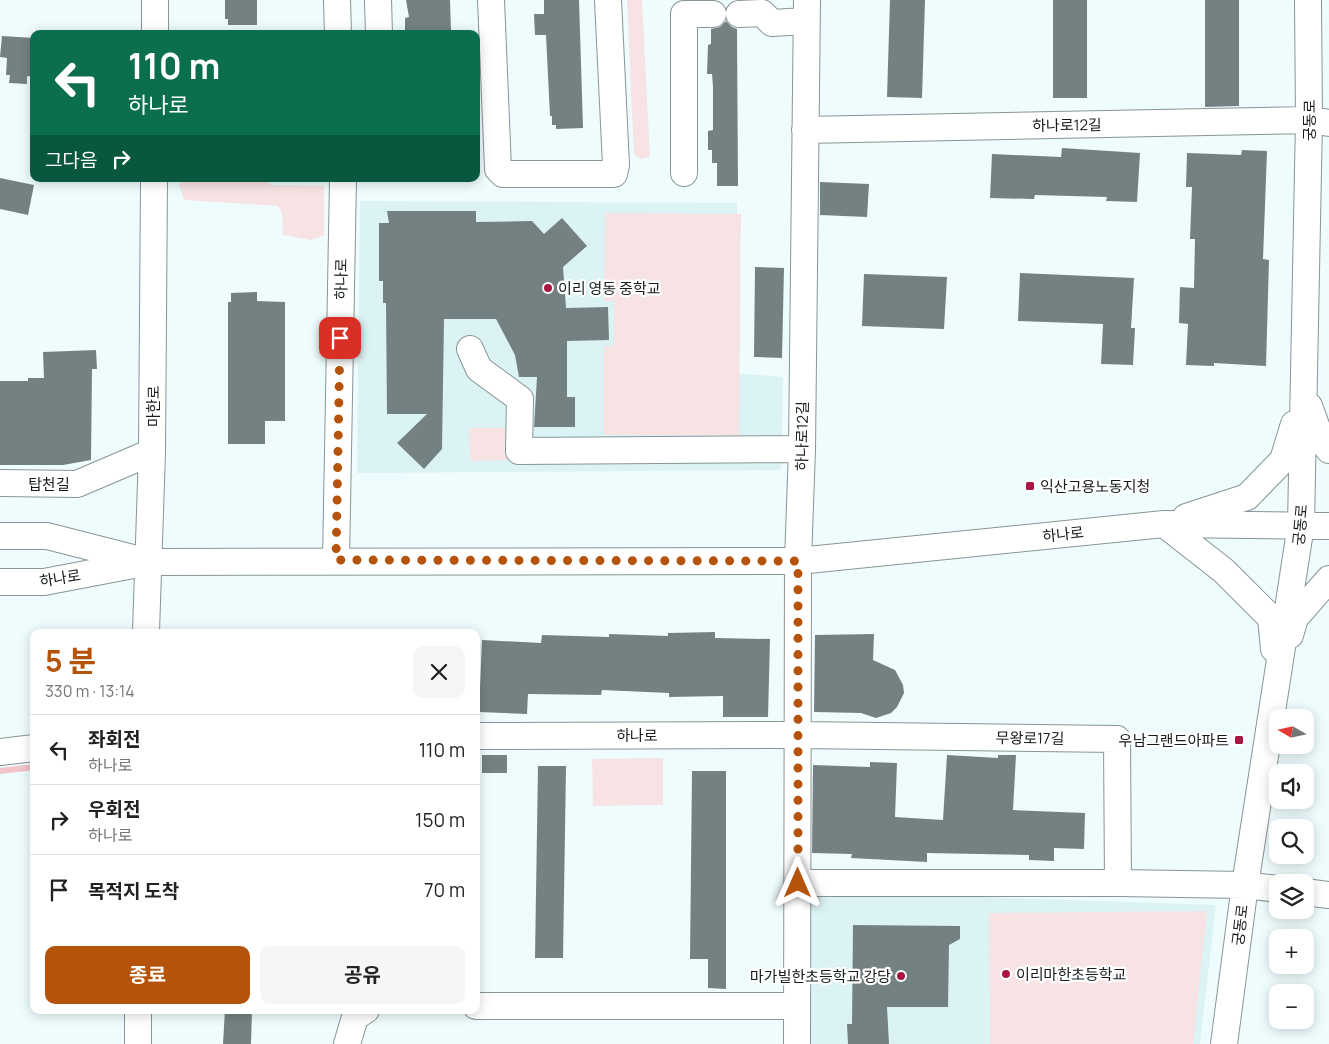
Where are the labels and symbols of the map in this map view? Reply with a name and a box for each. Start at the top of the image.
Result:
street label: 궁동로 [1299,99,1320,141]
street label: 하나로12길 [1032,114,1102,136]
street label: 하나로 [330,258,352,300]
place label: 이리 영동 중학교 [558,278,661,299]
marker: 이리 영동 중학교 [542,282,554,294]
pin [319,317,361,359]
street label: 마한로 [143,385,164,427]
street label: 하나로12길 [791,401,813,471]
street label: 탑천길 [28,474,70,495]
place label: 익산고용노동지청 [1040,476,1150,497]
marker: 익산고용노동지청 [1024,480,1036,492]
street label: 궁동로 [1288,503,1312,547]
street label: 하나로 [1041,521,1085,547]
street label: 하나로 [38,564,82,592]
north arrow [1269,709,1314,754]
street label: 하나로 [616,725,658,746]
street label: 무왕로17길 [996,727,1064,749]
place label: 우남그랜드아파트 [1119,730,1229,751]
marker: 우남그랜드아파트 [1233,734,1245,746]
position arrow [771,856,823,908]
street label: 궁동로 [1227,903,1253,947]
place label: 이리마한초등학교 [1016,964,1126,985]
place label: 마가빌한초등학교 강당 [750,966,891,987]
marker: 이리마한초등학교 [1000,968,1012,980]
marker: 마가빌한초등학교 강당 [895,970,907,982]

